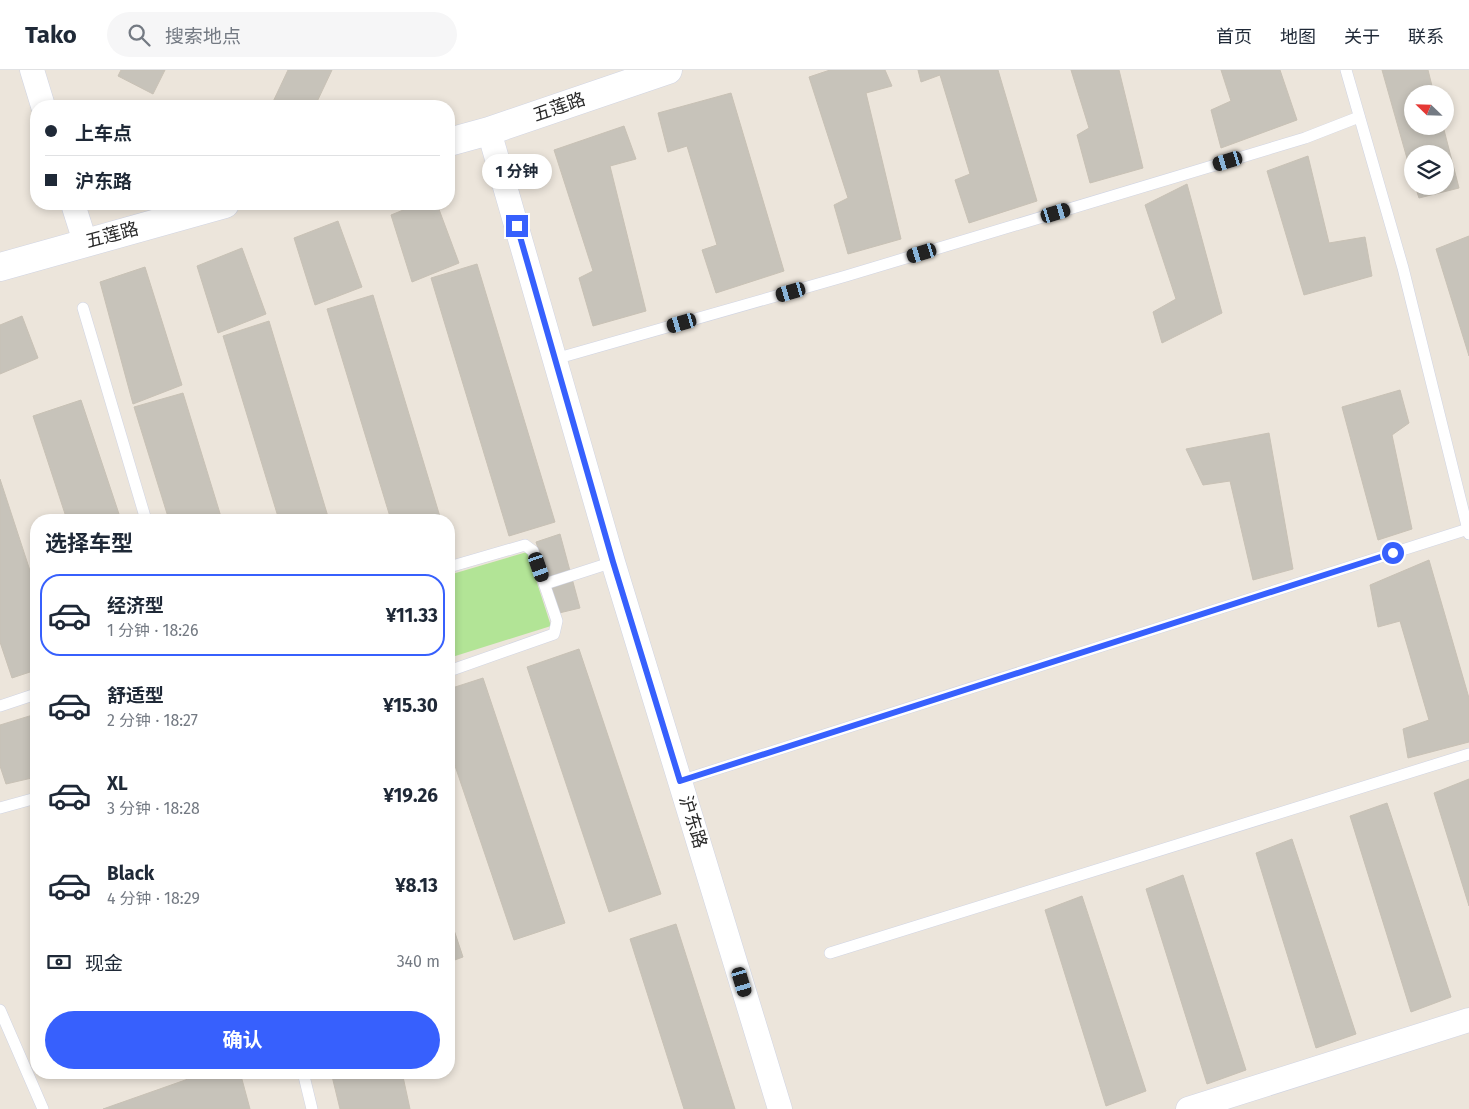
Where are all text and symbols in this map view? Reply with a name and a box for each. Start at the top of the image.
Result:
search box [107,12,457,57]
text: Tako [25,21,77,49]
icon: search [125,21,153,49]
text: 搜索地点 [165,25,241,48]
text: 首页 [1216,26,1252,48]
text: 地图 [1280,26,1316,48]
text: 关于 [1344,26,1380,48]
text: 联系 [1408,26,1444,48]
north arrow [1404,85,1454,135]
map controls [1404,85,1454,195]
street label: 五莲路 [530,88,588,126]
text: 上车点 [75,122,132,145]
button: layers [1404,145,1454,195]
car [1211,149,1244,173]
callout: 1 分钟 [482,154,552,188]
text: 1 分钟 [495,162,539,181]
text: 沪东路 [75,170,132,193]
car [1039,201,1072,225]
route end [506,215,528,237]
street label: 五莲路 [83,217,141,253]
car [905,241,938,265]
car [774,281,807,303]
car [665,312,698,334]
text: 选择车型 [45,530,133,557]
route start [1382,542,1404,564]
car [527,550,550,584]
icon: car [47,593,92,638]
text: 经济型 [107,594,164,617]
text: ¥11.33 [386,604,438,627]
text: 1 分钟 · 18:26 [107,621,199,640]
icon: car [47,683,92,728]
text: 舒适型 [107,684,164,707]
text: ¥15.30 [383,694,438,717]
text: 2 分钟 · 18:27 [107,711,198,730]
text: XL [107,772,128,795]
icon: car [47,773,92,818]
text: ¥19.26 [383,784,438,807]
street label: 沪东路 [675,793,711,851]
text: 3 分钟 · 18:28 [107,799,200,818]
text: Black [107,862,154,885]
icon: car [47,863,92,908]
text: ¥8.13 [395,874,438,897]
text: 4 分钟 · 18:29 [107,889,200,908]
icon: cash [45,948,73,976]
text: 现金 [85,952,123,975]
text: 340 m [397,952,440,971]
car [730,965,753,999]
button: 确认 [45,1011,440,1069]

